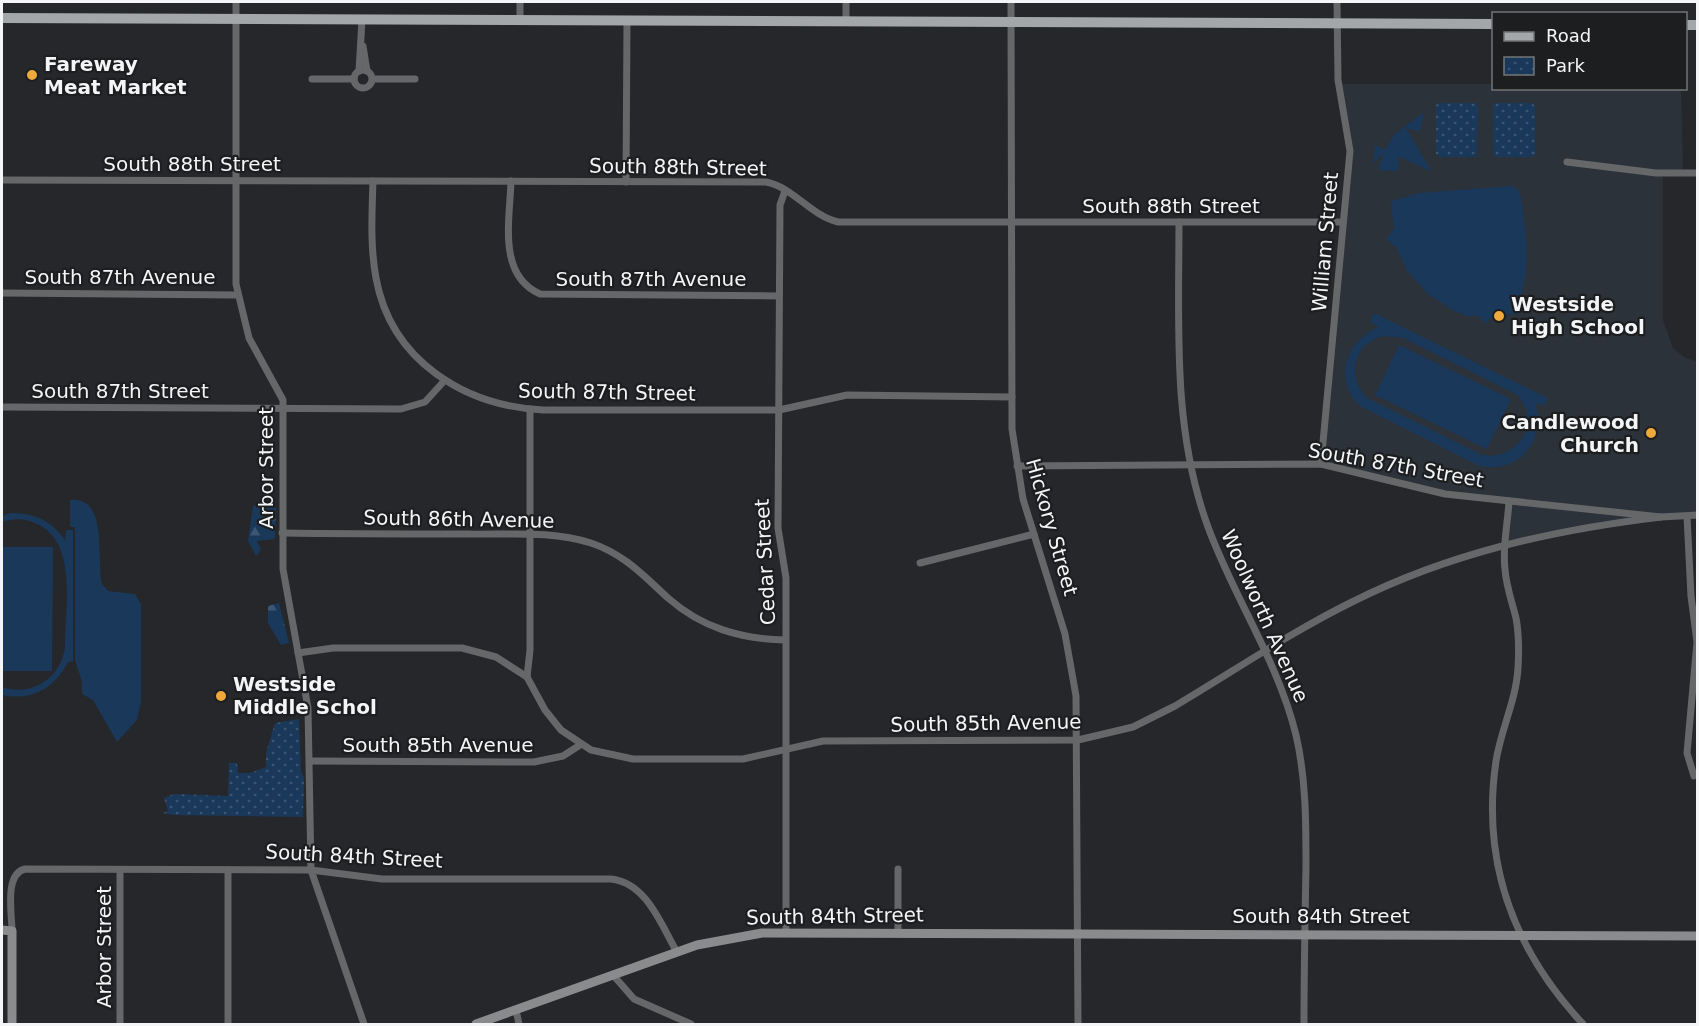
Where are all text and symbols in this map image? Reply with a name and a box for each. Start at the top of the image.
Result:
legend [1492,12,1687,90]
text: Road [1546,25,1591,46]
place label: Fareway Meat Market [44,52,187,99]
text: Park [1546,55,1585,76]
marker: Fareway Meat Market [25,68,39,82]
street label: South 88th Street [103,152,281,176]
street label: South 88th Street [589,153,767,181]
street label: William Street [1307,171,1343,313]
street label: South 88th Street [1082,194,1260,218]
street label: South 87th Avenue [24,265,216,289]
street label: South 87th Avenue [555,267,747,291]
place label: Westside High School [1511,292,1645,339]
marker: Westside High School [1492,309,1506,323]
street label: South 87th Street [518,378,696,406]
street label: South 87th Street [31,379,209,403]
street label: Arbor Street [254,407,278,529]
place label: Candlewood Church [1502,410,1639,457]
marker: Candlewood Church [1644,426,1658,440]
street label: South 87th Street [1306,438,1486,492]
street label: Hickory Street [1021,455,1083,599]
street label: Cedar Street [750,498,780,626]
street label: South 86th Avenue [363,505,555,533]
street label: Woolworth Avenue [1216,526,1314,706]
place label: Westside Middle Schol [233,672,377,719]
marker: Westside Middle Schol [214,689,228,703]
street label: South 85th Avenue [890,709,1082,737]
street label: South 85th Avenue [342,733,534,757]
street label: South 84th Street [265,839,443,873]
street label: Arbor Street [92,886,116,1008]
street label: South 84th Street [746,902,924,930]
street label: South 84th Street [1232,904,1410,928]

